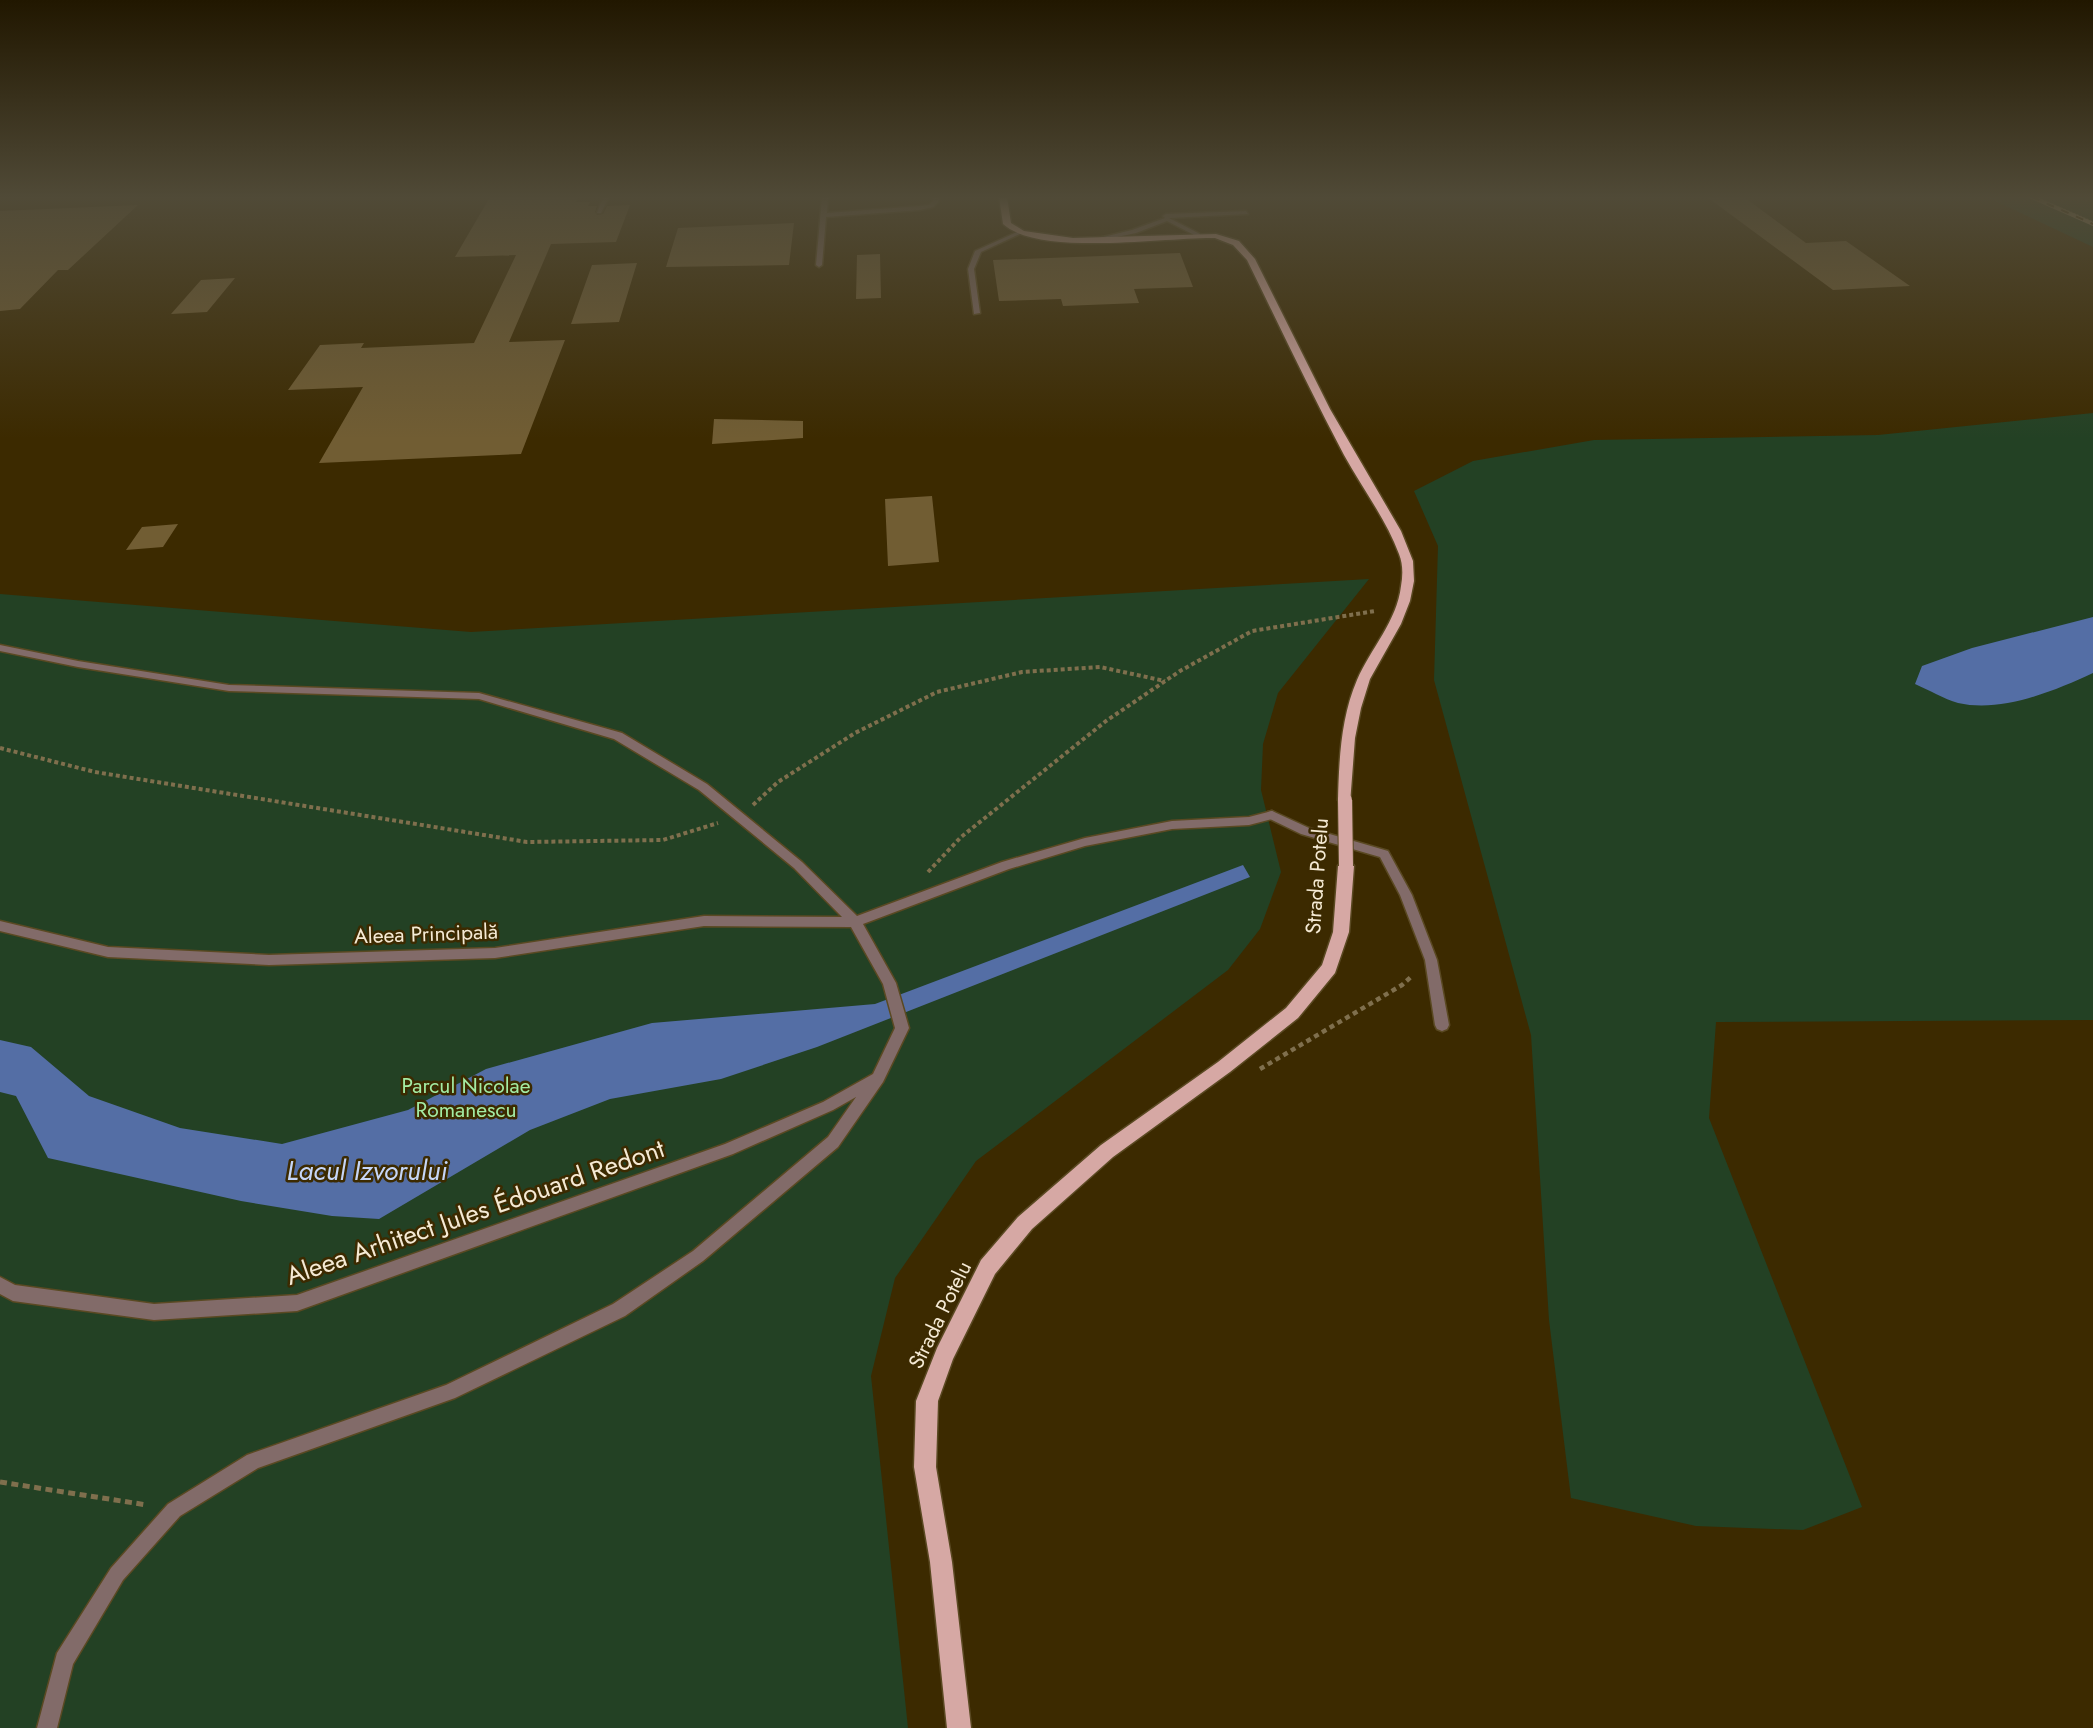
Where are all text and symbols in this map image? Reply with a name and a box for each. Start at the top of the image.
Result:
street label: Strada Potelu [1298,817,1336,935]
street label: Aleea Principală [353,916,499,952]
park label: Parcul Nicolae Romanescu [401,1071,531,1125]
street label: Aleea Arhitect Jules Édouard Redont [281,1129,670,1295]
water label: Lacul Izvorului [287,1151,449,1190]
street label: Strada Potelu [901,1256,979,1374]

